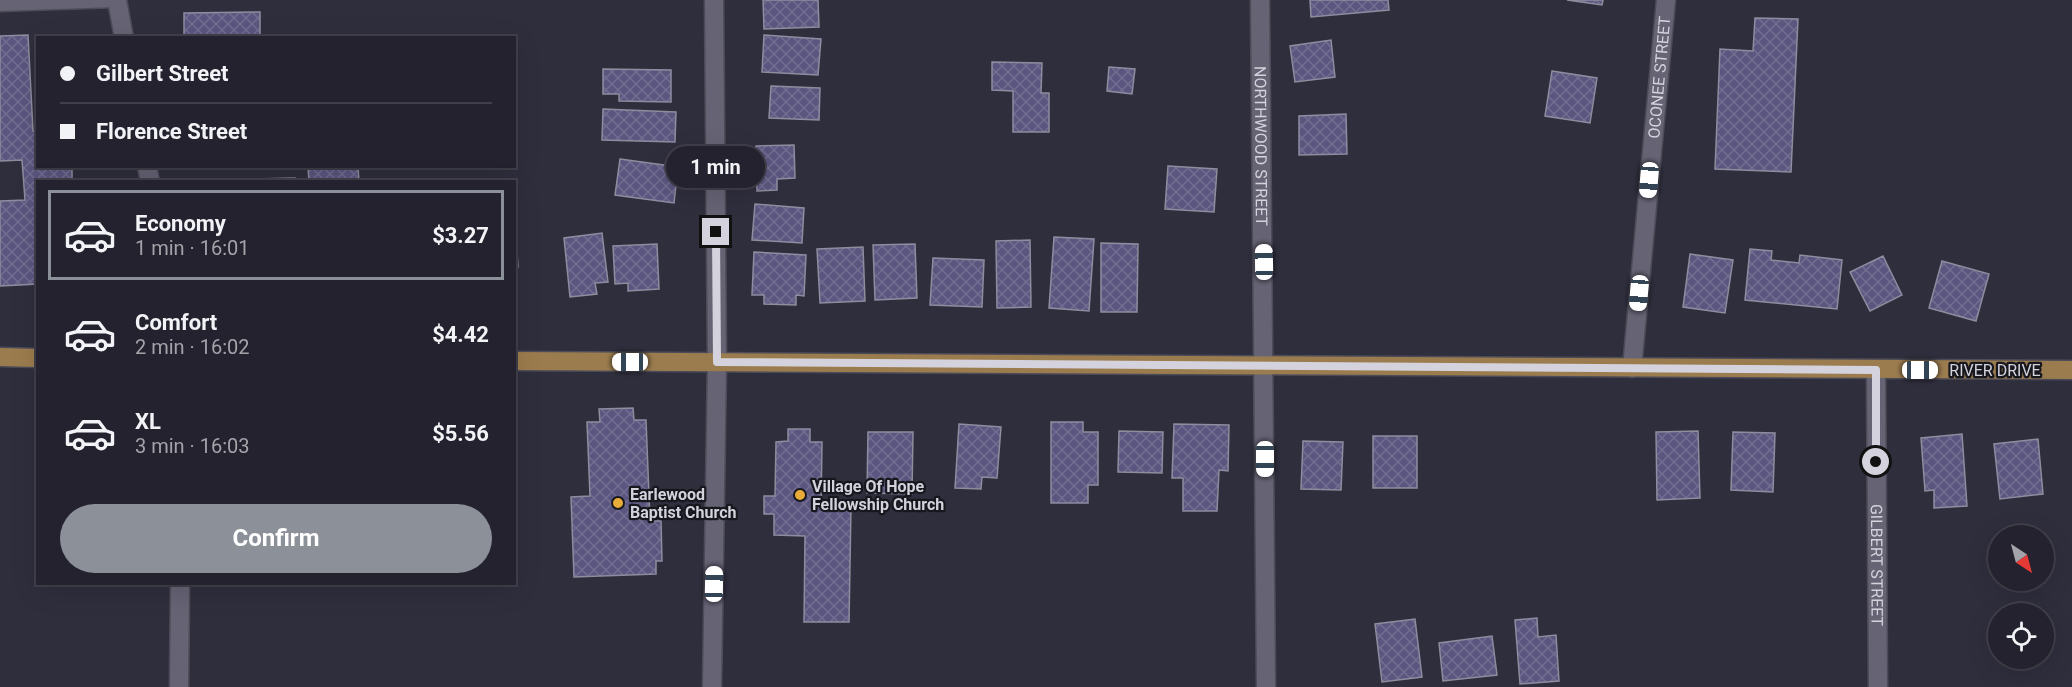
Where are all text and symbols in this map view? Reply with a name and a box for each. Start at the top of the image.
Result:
street label: OCONEE STREET [1644,15,1675,139]
text: Gilbert Street [96,61,228,86]
street label: NORTHWOOD STREET [1251,66,1271,227]
text: Florence Street [96,119,247,144]
callout: 1 min [666,145,766,187]
text: 1 min [690,155,741,179]
car [1638,161,1660,199]
icon: car [63,208,117,262]
text: Economy [135,211,226,236]
route end [702,218,729,245]
text: $3.27 [432,223,489,248]
text: 1 min · 16:01 [135,236,250,260]
car [1255,244,1273,280]
car [1628,274,1650,312]
icon: car [63,307,117,361]
text: Comfort [135,310,217,335]
text: $4.42 [432,322,489,347]
text: 2 min · 16:02 [135,335,250,359]
car [612,353,648,371]
car [1902,361,1938,379]
street label: RIVER DRIVE [1949,361,2041,380]
icon: car [63,406,117,460]
text: XL [135,409,161,434]
text: $5.56 [432,421,489,446]
text: 3 min · 16:03 [135,434,250,458]
car [1256,441,1274,477]
route start [1862,448,1889,475]
place label: Village Of Hope Fellowship Church [812,477,944,514]
place label: Earlewood Baptist Church [630,485,736,522]
marker: Village Of Hope Fellowship Church [793,488,807,502]
marker: Earlewood Baptist Church [611,496,625,510]
button: Confirm [60,504,492,573]
street label: GILBERT STREET [1867,504,1887,627]
north arrow [1988,525,2054,591]
map controls [1988,525,2054,669]
car [705,566,723,602]
button: locate [1988,603,2054,669]

